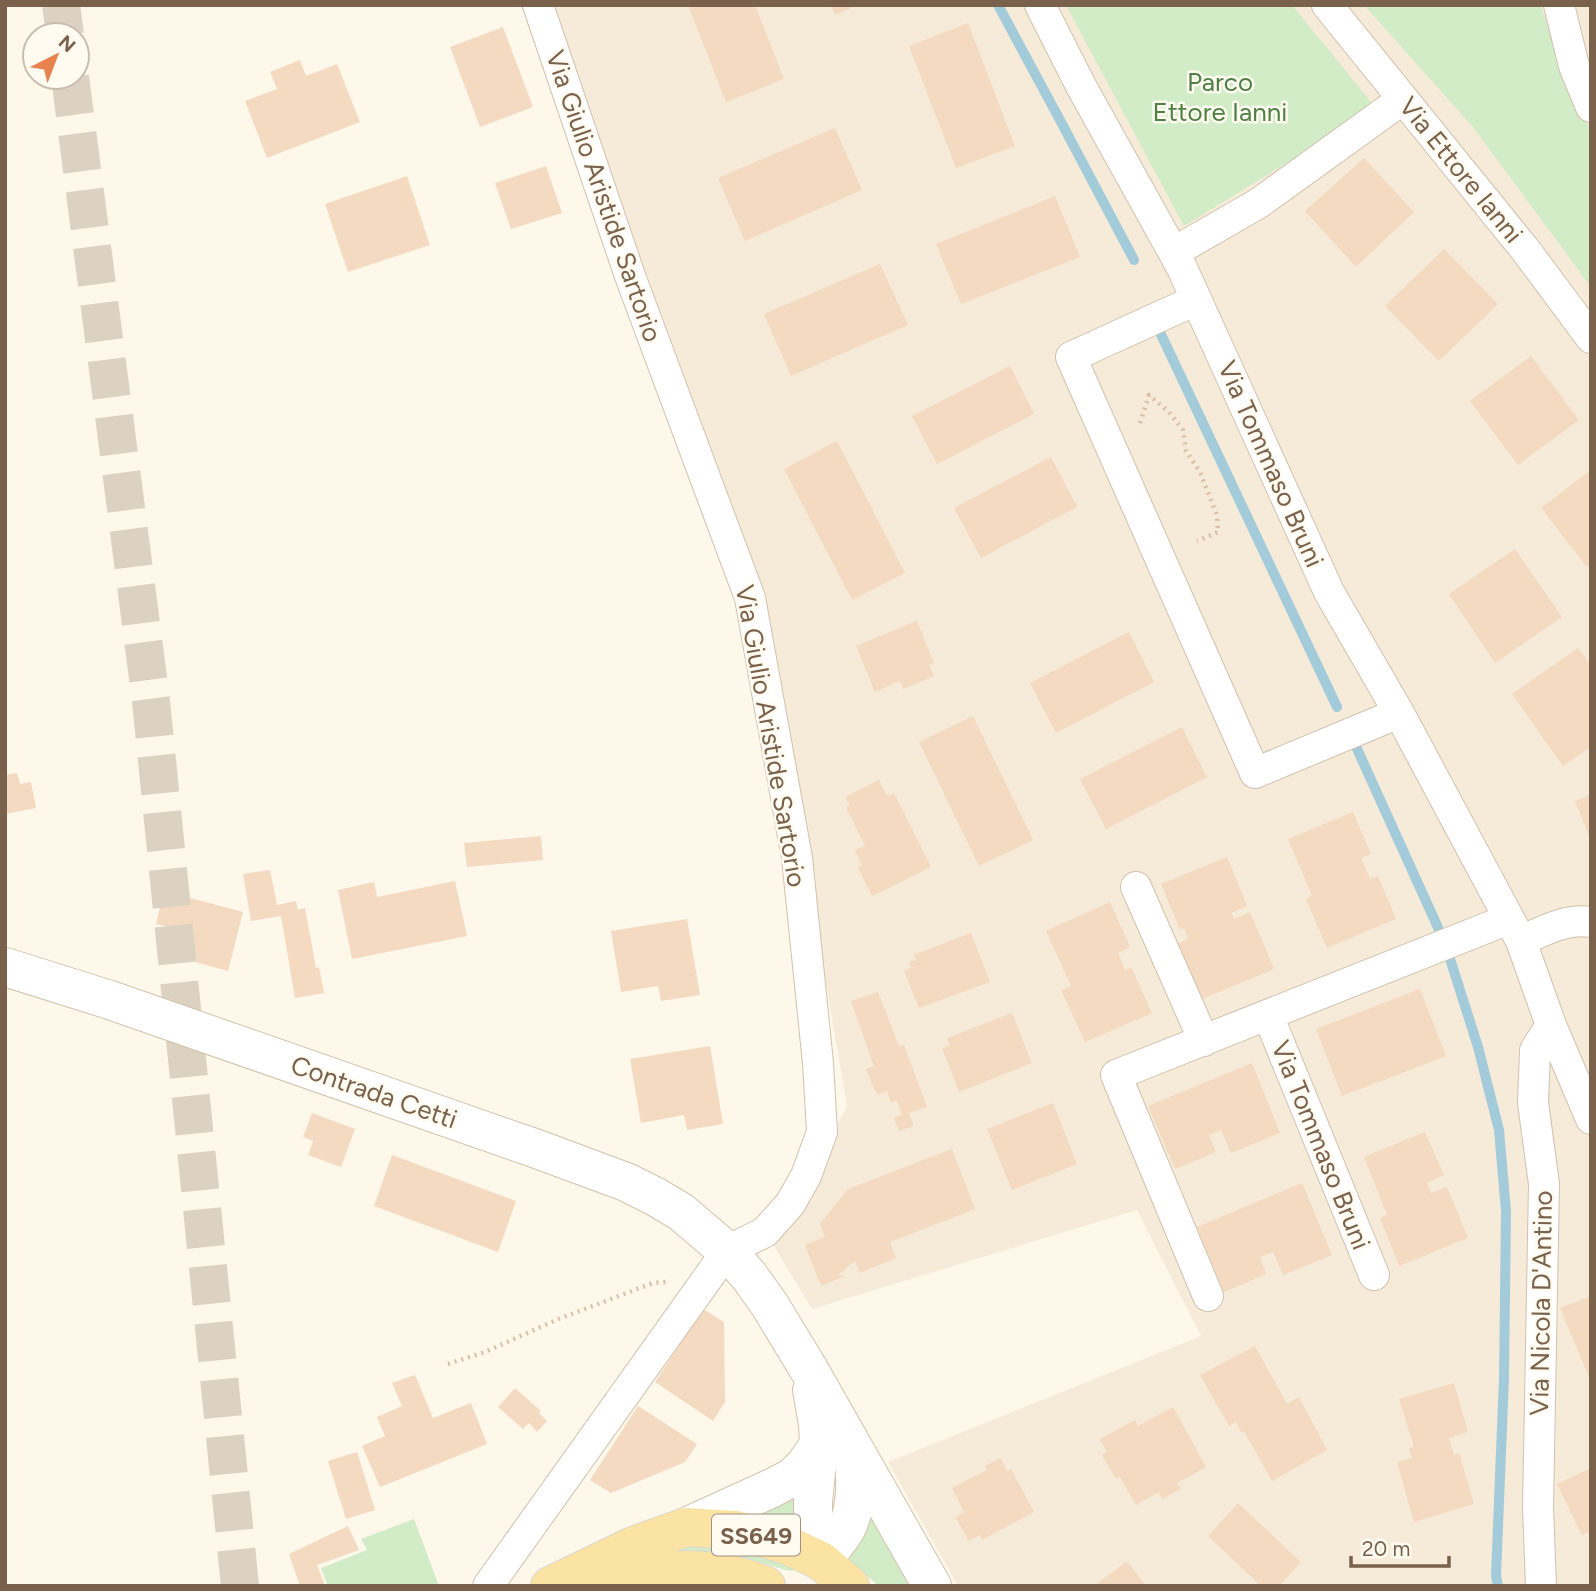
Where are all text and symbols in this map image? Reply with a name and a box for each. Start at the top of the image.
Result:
north arrow [21,21,91,91]
text: N [54,30,80,57]
street label: Via Giulio Aristide Sartorio [539,46,669,346]
park label: Parco Ettore Ianni [1153,66,1287,128]
street label: Via Ettore Ianni [1392,91,1530,249]
street label: Via Tommaso Bruni [1211,356,1331,572]
street label: Via Giulio Aristide Sartorio [729,582,813,890]
street label: Via Tommaso Bruni [1265,1036,1377,1254]
street label: Contrada Cetti [287,1049,461,1135]
street label: Via Nicola D'Antino [1523,1190,1559,1416]
road number: SS649 [712,1514,800,1555]
scale bar [1351,1524,1449,1568]
text: 20 m [1362,1536,1410,1561]

